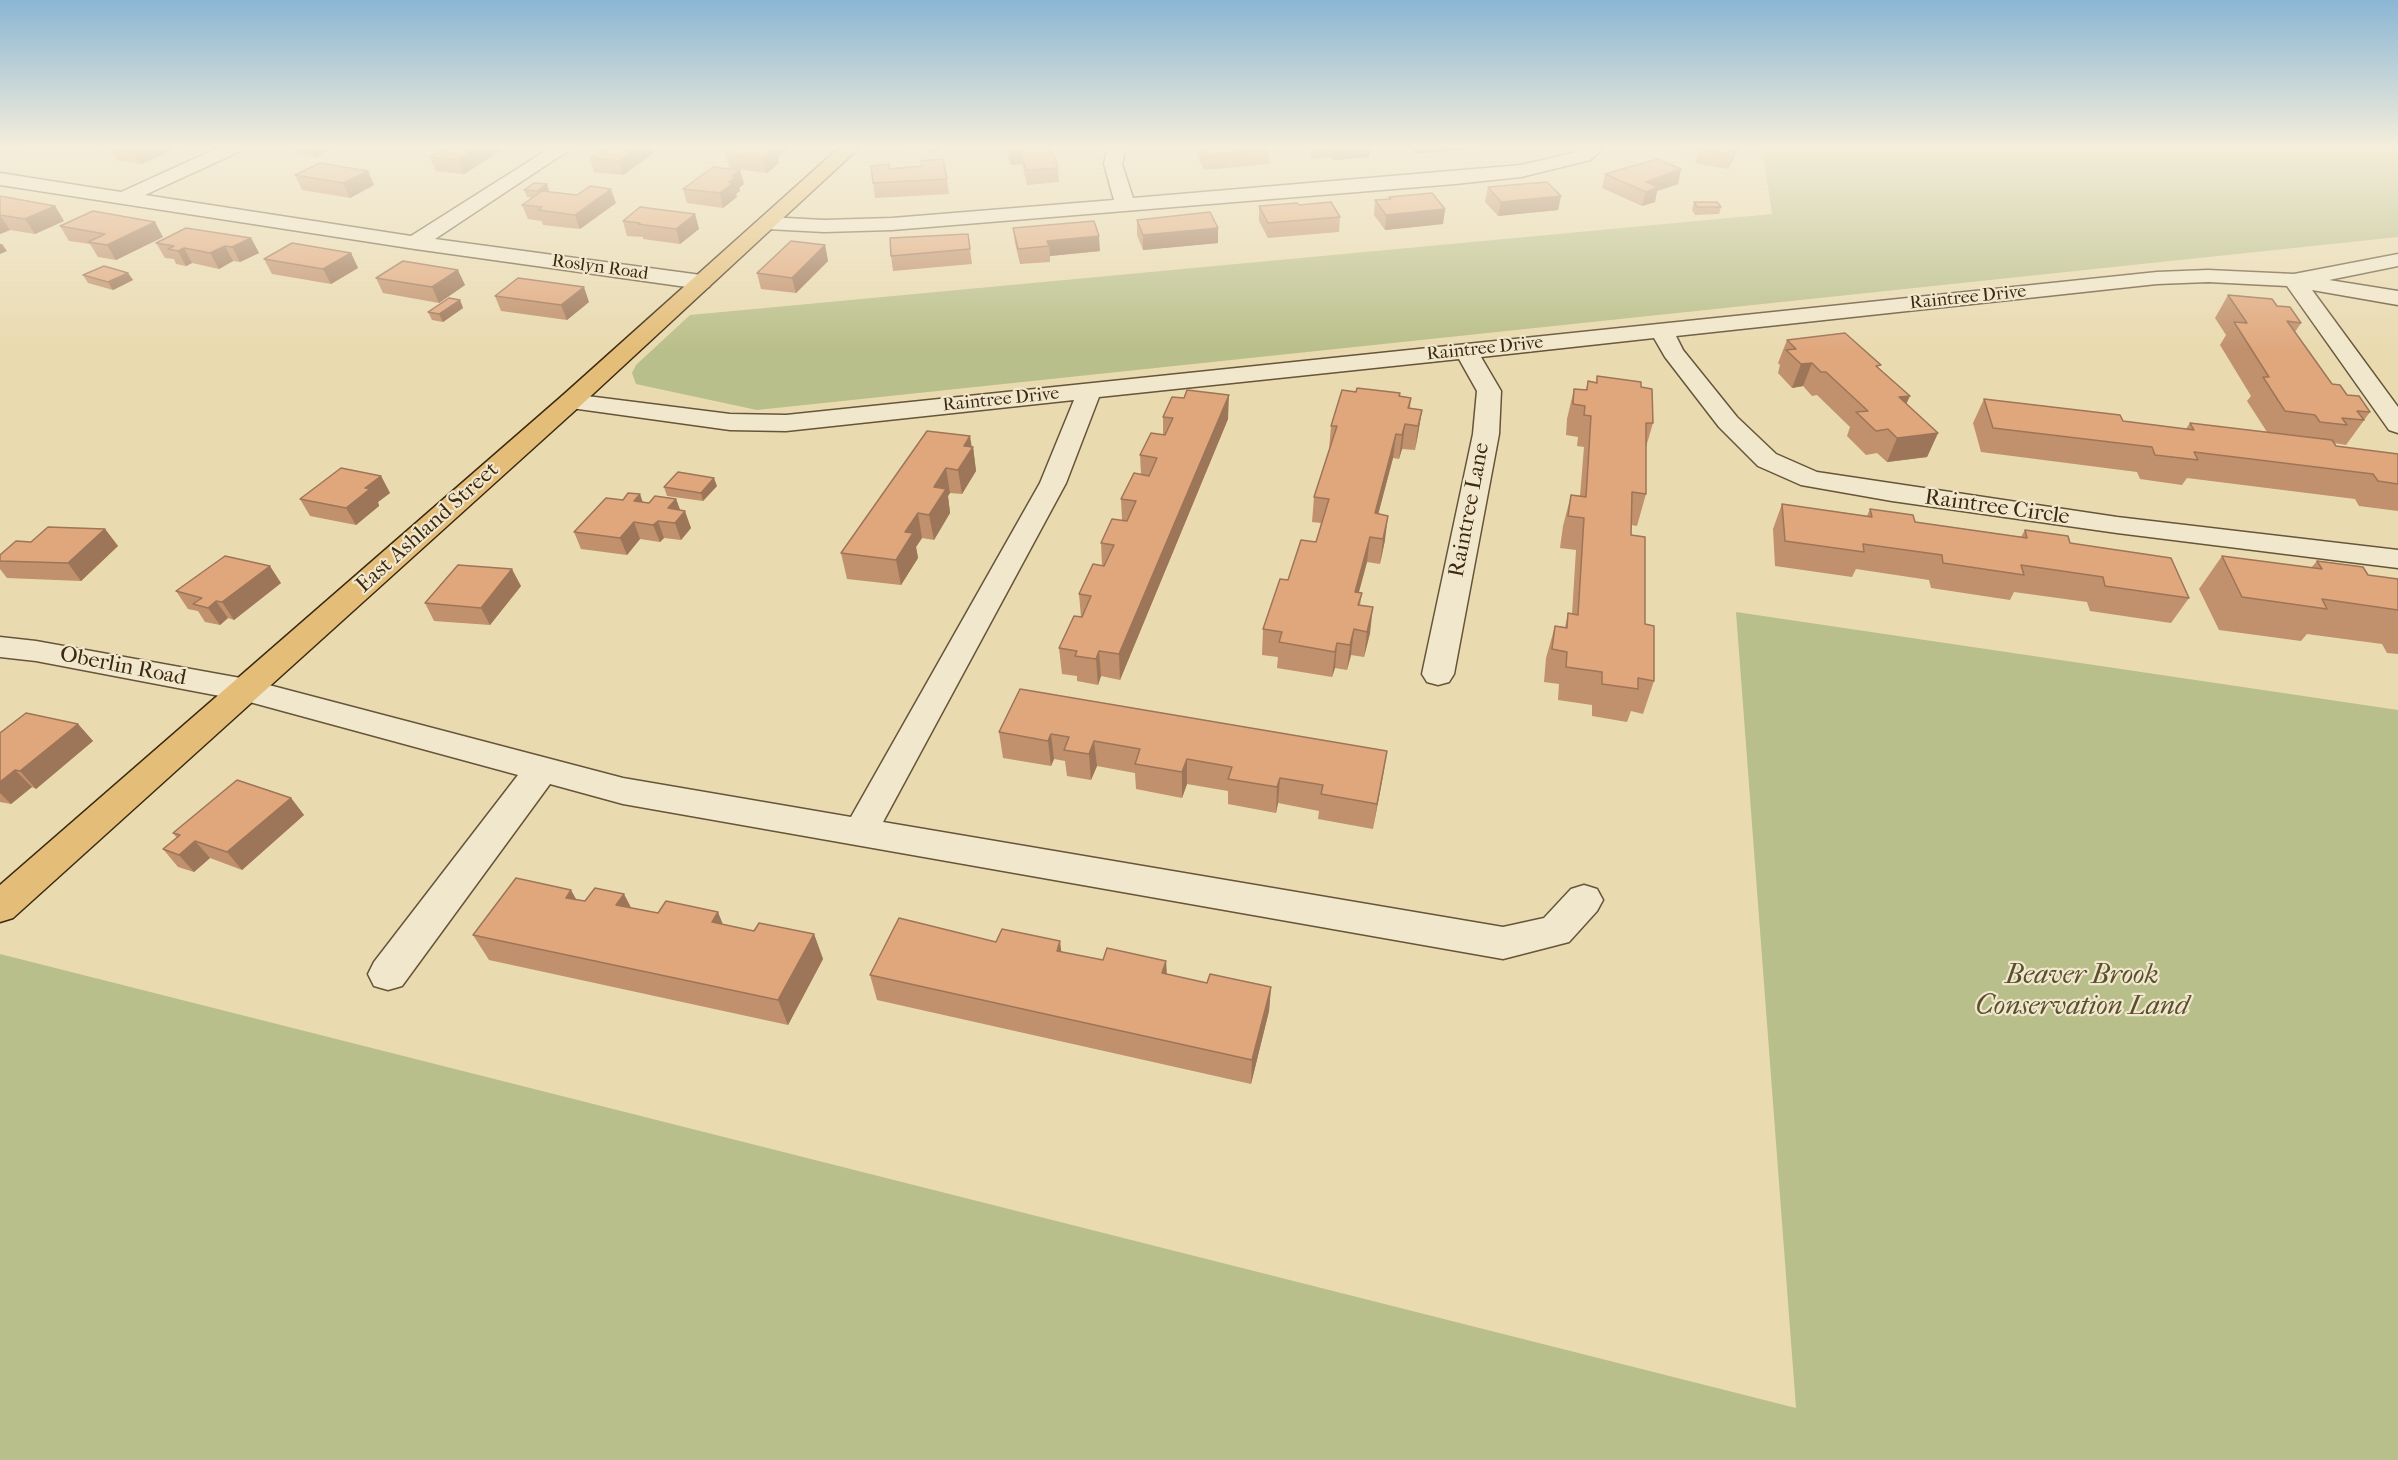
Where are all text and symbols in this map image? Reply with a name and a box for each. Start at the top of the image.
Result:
street label: Roslyn Road [550,251,650,285]
street label: Raintree Drive [1909,281,2027,315]
street label: Raintree Drive [1426,332,1544,366]
street label: Raintree Drive [942,383,1060,417]
street label: Raintree Lane [1444,441,1496,579]
street label: East Ashland Street [351,457,505,599]
street label: Raintree Circle [1923,485,2071,531]
street label: Oberlin Road [58,642,188,692]
park label: Beaver Brook Conservation Land [1975,960,2189,1023]

